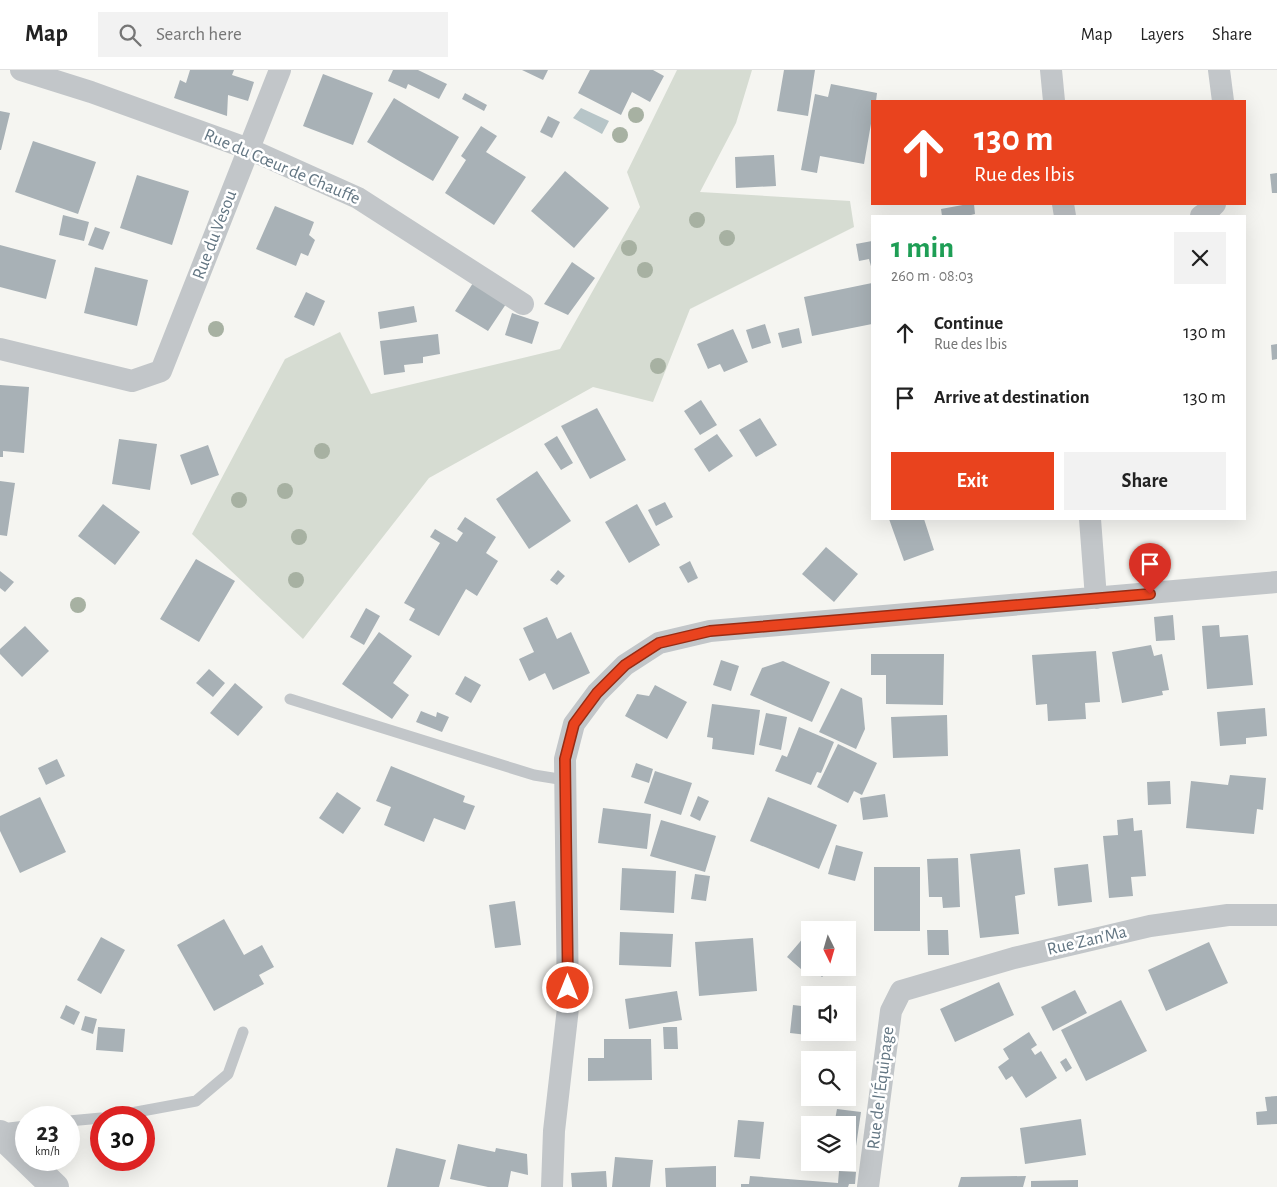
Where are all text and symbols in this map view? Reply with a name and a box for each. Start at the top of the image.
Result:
search box [98,12,448,57]
icon: search [116,21,144,49]
text: Map [25,22,68,46]
text: Search here [156,25,242,44]
text: Map [1081,26,1112,44]
text: Layers [1140,26,1184,44]
text: Share [1212,26,1252,44]
icon: ahead [891,120,956,185]
text: 130 m [974,122,1053,157]
street label: Rue du Cœur de Chauffe [201,126,363,208]
text: Rue des Ibis [974,163,1075,185]
street label: Rue du Vesou [190,188,240,282]
button: close [1174,232,1226,284]
text: 1 min [891,233,954,263]
text: 260 m · 08:03 [891,268,973,284]
text: Continue [934,314,1003,333]
icon: ahead [891,319,919,347]
text: 130 m [1183,323,1226,342]
text: Rue des Ibis [934,336,1007,352]
icon: arrive [891,384,919,412]
text: Arrive at destination [934,388,1090,407]
text: 130 m [1183,388,1226,407]
button: Exit [891,452,1054,510]
button: Share [1064,452,1226,510]
pin [1129,543,1171,594]
icon: arrive [1136,550,1164,578]
north arrow [801,921,856,976]
map controls [801,921,856,1171]
street label: Rue Zan'Ma [1045,923,1129,959]
position arrow [541,961,593,1013]
button: sound [801,986,856,1041]
street label: Rue de l'Équipage [862,1025,897,1150]
button: search [801,1051,856,1106]
speed limit sign: 30 [90,1106,155,1171]
button: layers [801,1116,856,1171]
text: 23 [36,1120,59,1145]
text: km/h [35,1145,60,1157]

